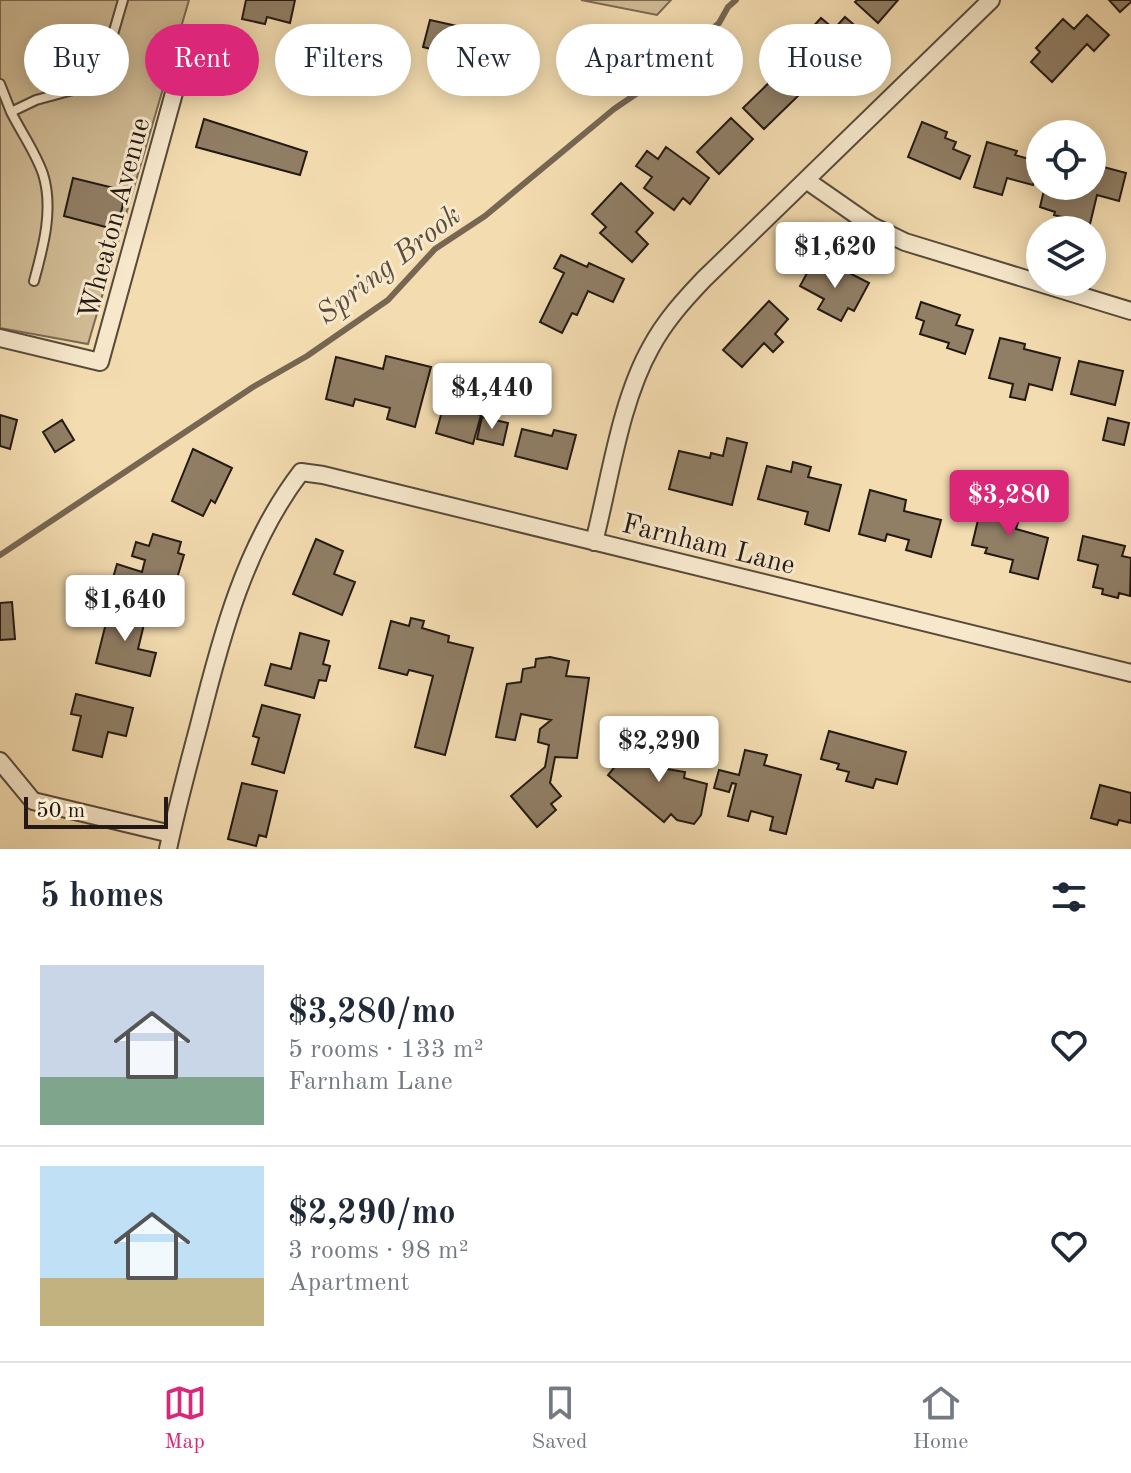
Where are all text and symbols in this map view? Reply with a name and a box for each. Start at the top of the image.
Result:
chip: Buy [24,24,129,96]
chip: Rent [145,24,259,96]
chip: Filters [275,24,411,96]
chip: New [427,24,540,96]
chip: Apartment [556,24,743,96]
chip: House [759,24,891,96]
street label: Wheaton Avenue [76,115,156,323]
map controls [1026,120,1106,296]
button: locate [1026,120,1106,200]
water label: Spring Brook [312,200,467,331]
button: layers [1026,216,1106,296]
pin: $1,620 [770,222,900,290]
text: $1,620 [794,235,876,261]
pin: $4,440 [427,363,557,431]
text: $4,440 [451,376,533,402]
pin: $3,280 [944,470,1074,538]
text: $3,280 [968,483,1050,509]
street label: Farnham Lane [619,511,798,581]
pin: $1,640 [60,575,190,643]
text: $1,640 [84,588,166,614]
pin: $2,290 [594,716,724,784]
text: $2,290 [618,729,700,755]
scale bar [24,793,168,829]
text: 50 m [36,800,85,822]
icon: filters [1047,875,1091,919]
text: 5 homes [40,880,163,914]
text: $3,280/mo [288,996,456,1030]
icon: home [104,997,200,1093]
icon: heart [1047,1023,1091,1067]
text: 5 rooms · 133 m² [288,1037,484,1063]
text: Farnham Lane [288,1069,453,1095]
text: $2,290/mo [288,1197,456,1231]
icon: home [104,1198,200,1294]
icon: heart [1047,1224,1091,1268]
text: 3 rooms · 98 m² [288,1238,469,1264]
text: Apartment [288,1270,410,1296]
tab: Map [163,1381,207,1456]
tab: Saved [532,1381,588,1456]
tab: Home [913,1381,968,1456]

